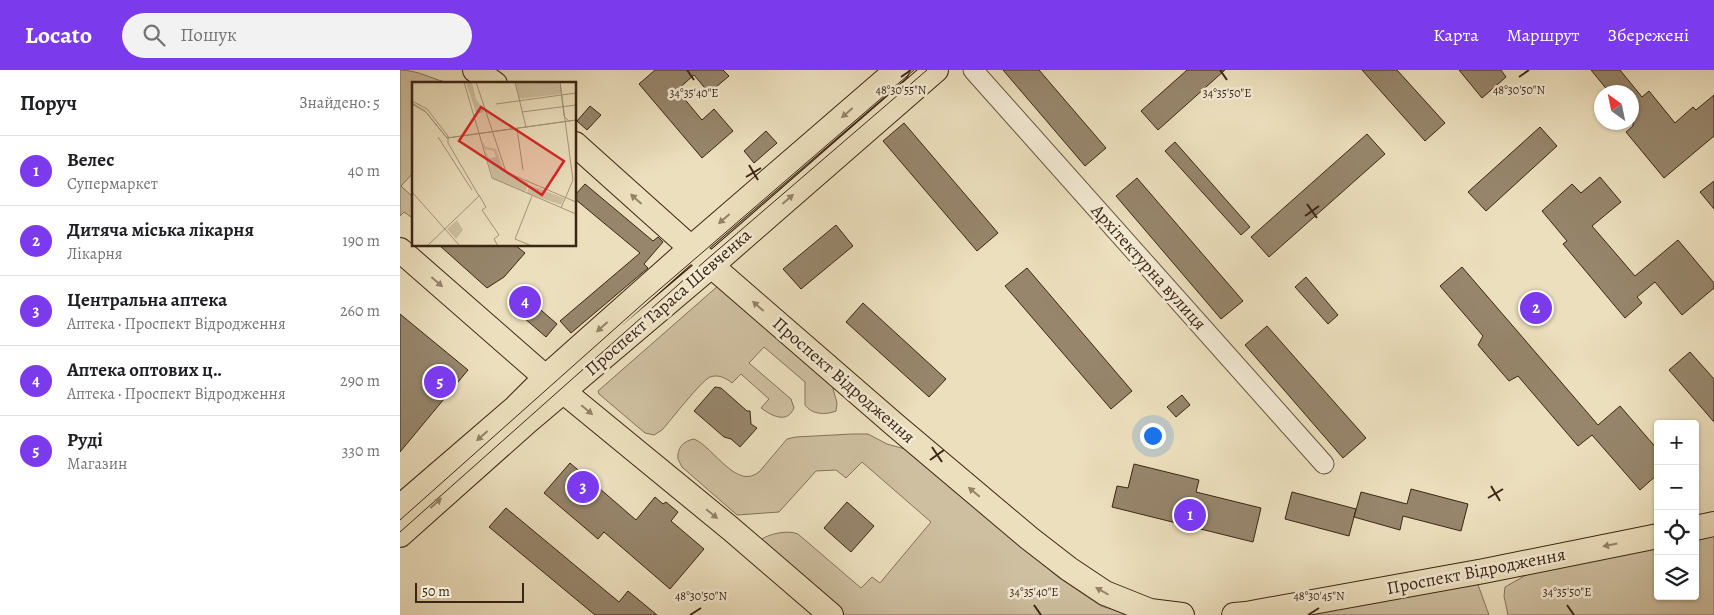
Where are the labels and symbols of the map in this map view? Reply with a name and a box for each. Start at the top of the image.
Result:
inset map [412,82,576,246]
text: 48°30'55"N [876,82,927,98]
text: 48°30'50"N [1493,82,1545,98]
text: 34°35'40"E [670,85,718,101]
text: 34°35'50"E [1203,85,1251,101]
north arrow [1594,85,1639,130]
one-way arrow [841,108,854,119]
one-way arrow [630,193,642,205]
one-way arrow [781,193,793,205]
street label: Архітектурна вулиця [1085,198,1212,335]
one-way arrow [718,214,731,225]
street label: Проспект Тараса Шевченка [580,223,757,381]
one-way arrow [430,276,443,287]
pin: 4 [509,283,541,321]
pin: 2 [1520,289,1552,327]
one-way arrow [752,300,764,312]
street label: Проспект Відродження [768,311,920,449]
one-way arrow [597,321,609,333]
pin: 5 [424,363,456,401]
one-way arrow [580,405,593,416]
your location [1140,423,1166,449]
one-way arrow [476,430,488,441]
pin: 3 [567,468,599,506]
one-way arrow [968,486,981,497]
pin: 1 [1174,496,1206,534]
one-way arrow [430,497,442,509]
one-way arrow [705,508,718,519]
street label: Проспект Відродження [1385,542,1567,600]
one-way arrow [1602,542,1618,550]
scale bar [415,580,524,603]
text: 34°35'40"E [1010,584,1058,600]
text: 34°35'50"E [1543,584,1591,600]
one-way arrow [1096,586,1109,595]
text: 48°30'50"N [675,588,727,604]
text: 48°30'45"N [1293,588,1345,604]

